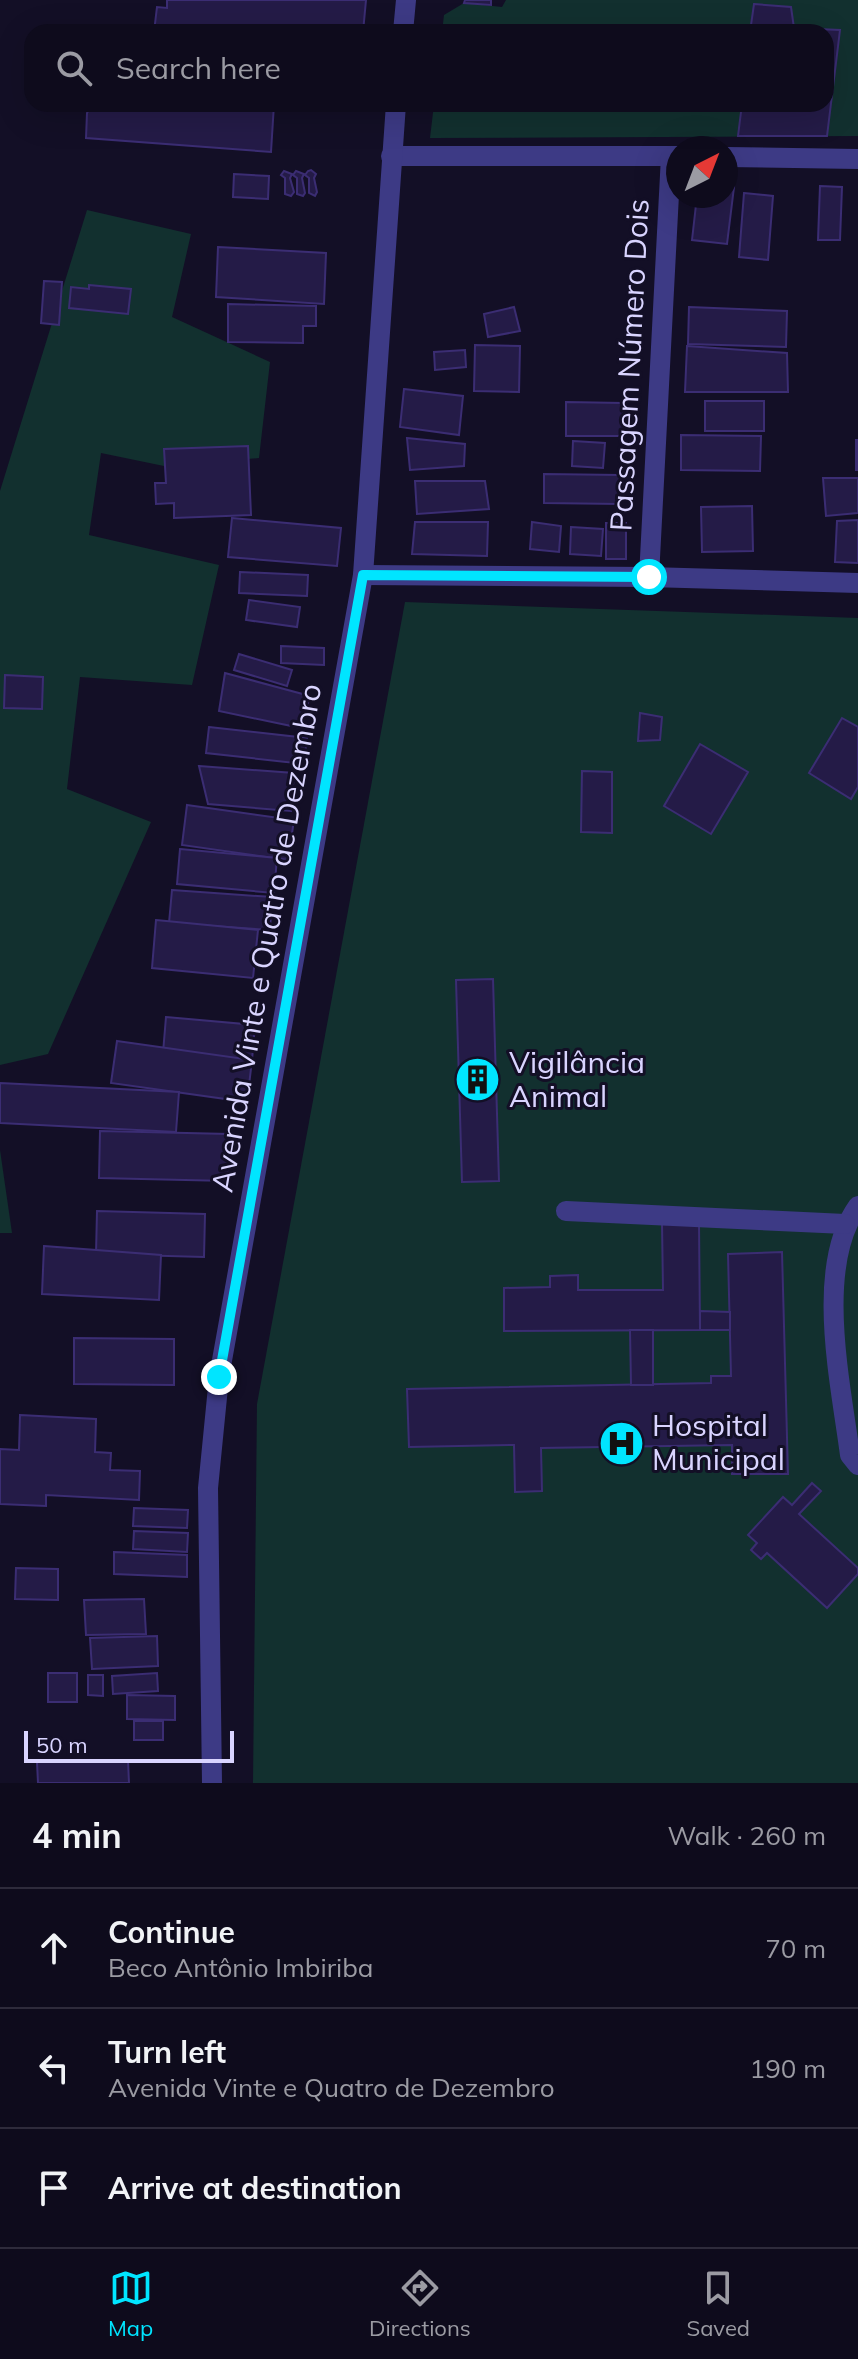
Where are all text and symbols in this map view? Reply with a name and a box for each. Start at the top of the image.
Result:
search box [24,24,834,112]
icon: search [52,46,96,90]
text: Search here [116,49,281,87]
north arrow [666,136,738,208]
street label: Passagem Número Dois [601,198,657,532]
route start [631,559,667,595]
street label: Avenida Vinte e Quatro de Dezembro [203,681,329,1195]
place label: Vigilância Animal [509,1043,645,1115]
building icon: Vigilância Animal [454,1056,502,1104]
route end [201,1359,237,1395]
place label: Hospital Municipal [652,1406,785,1478]
hospital icon: Hospital Municipal [597,1419,645,1467]
scale bar [24,1727,234,1763]
text: 50 m [36,1731,87,1759]
text: 4 min [32,1814,122,1857]
text: Walk · 260 m [667,1819,826,1852]
text: Continue [108,1913,235,1951]
icon: ahead [32,1926,76,1970]
text: 70 m [765,1932,826,1965]
text: Beco Antônio Imbiriba [108,1951,373,1984]
text: Turn left [108,2033,226,2071]
icon: left [32,2046,76,2090]
text: 190 m [750,2052,826,2085]
text: Avenida Vinte e Quatro de Dezembro [108,2071,555,2104]
icon: arrive [32,2166,76,2210]
text: Arrive at destination [108,2169,402,2207]
tab: Map [108,2266,153,2342]
tab: Directions [369,2266,471,2342]
tab: Saved [687,2266,750,2342]

